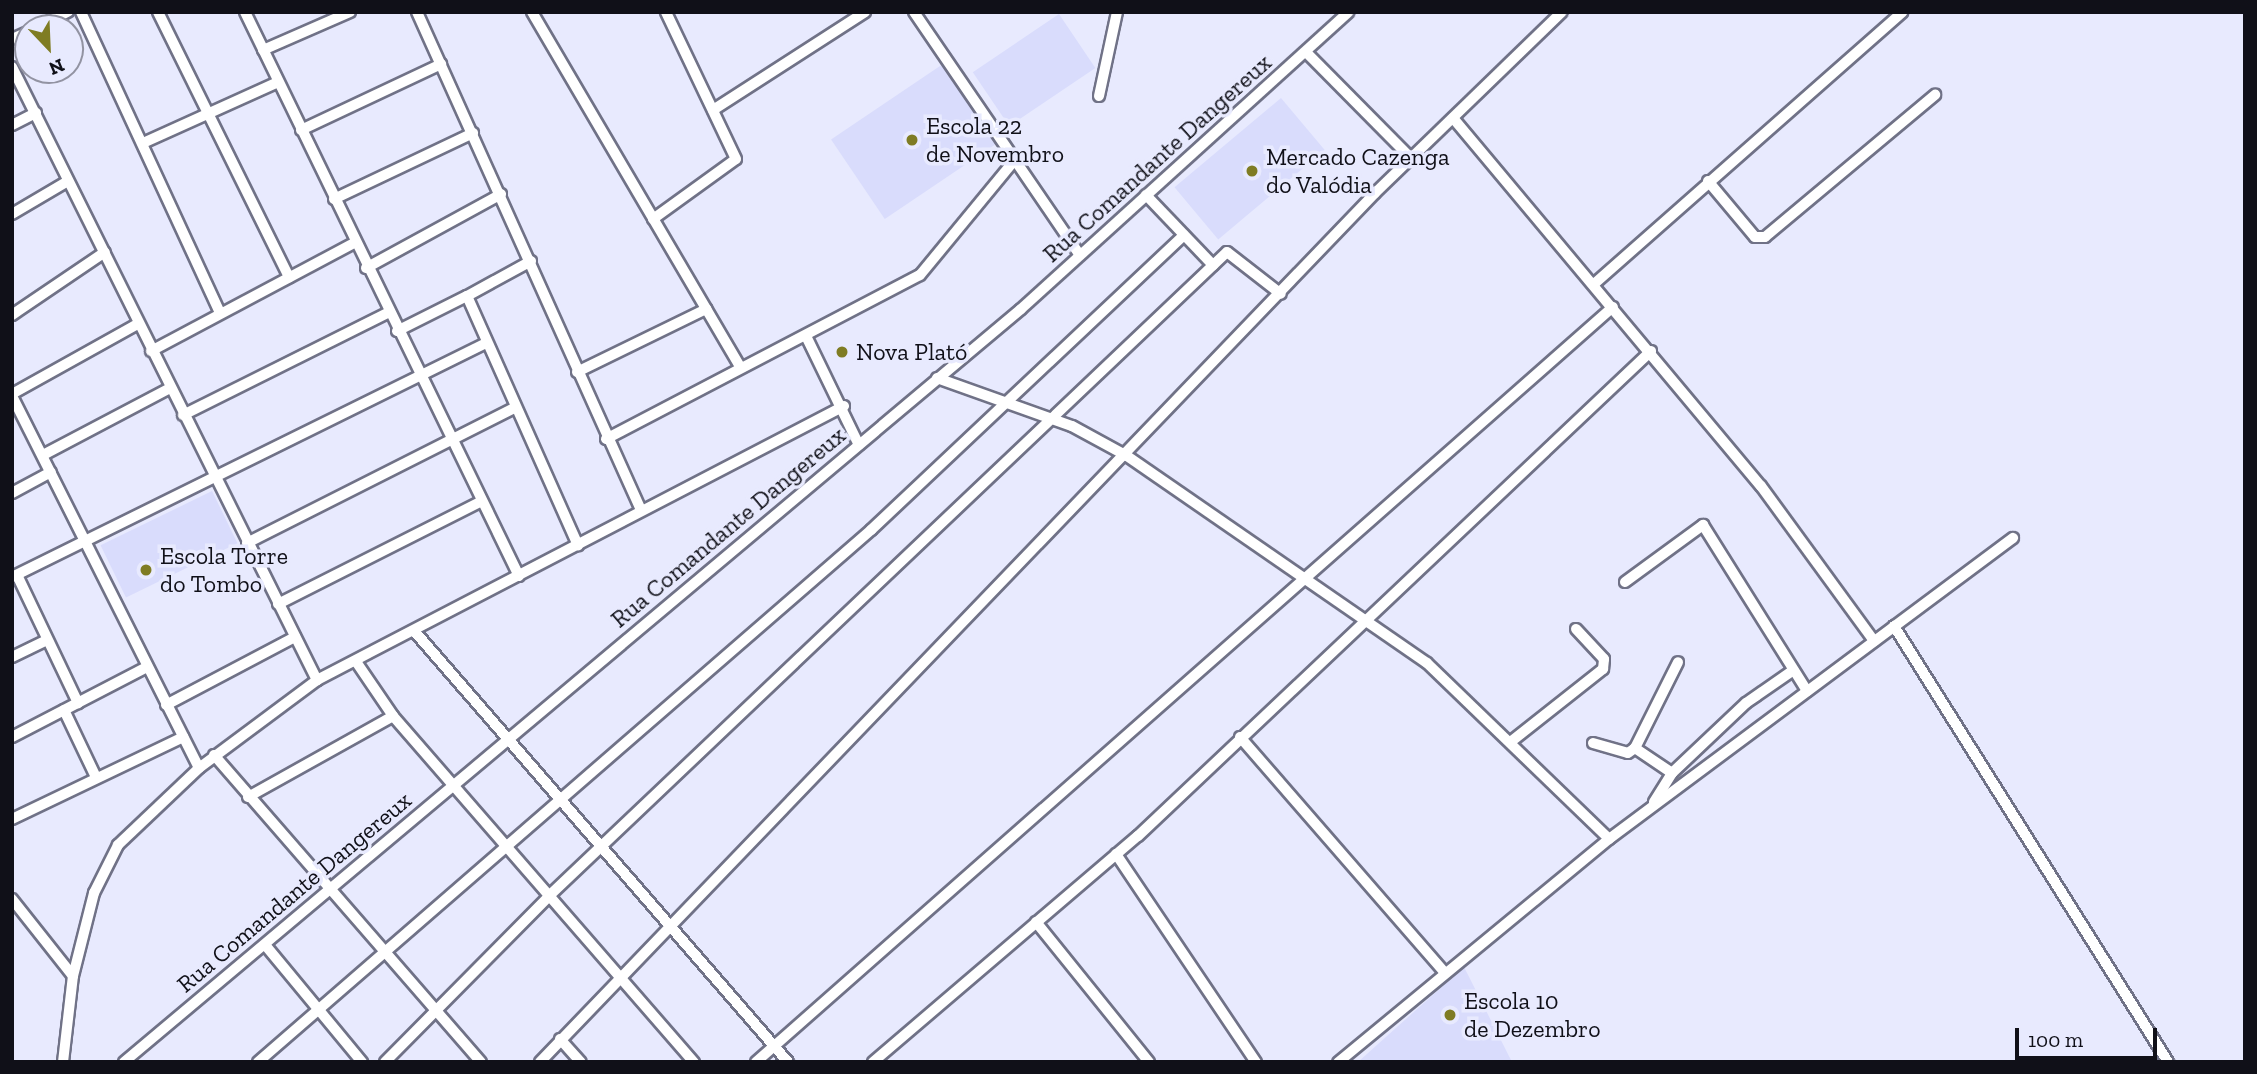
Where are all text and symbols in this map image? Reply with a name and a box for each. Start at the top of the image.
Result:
north arrow [14,14,84,84]
street label: Rua Comandante Dangereux [1037,48,1277,268]
text: N [45,54,68,80]
place label: Escola 22 de Novembro [926,112,1064,168]
marker: Escola 22 de Novembro [904,132,920,148]
place label: Mercado Cazenga do Valódia [1266,143,1450,199]
marker: Mercado Cazenga do Valódia [1244,163,1260,179]
place label: Nova Plató [856,338,967,366]
marker: Nova Plató [834,344,850,360]
street label: Rua Comandante Dangereux [605,420,851,634]
place label: Escola Torre do Tombo [160,542,289,598]
marker: Escola Torre do Tombo [138,562,154,578]
street label: Rua Comandante Dangereux [171,785,417,999]
place label: Escola 10 de Dezembro [1464,987,1600,1043]
marker: Escola 10 de Dezembro [1442,1007,1458,1023]
scale bar [2019,1014,2161,1058]
text: 100 m [2028,1027,2083,1052]

